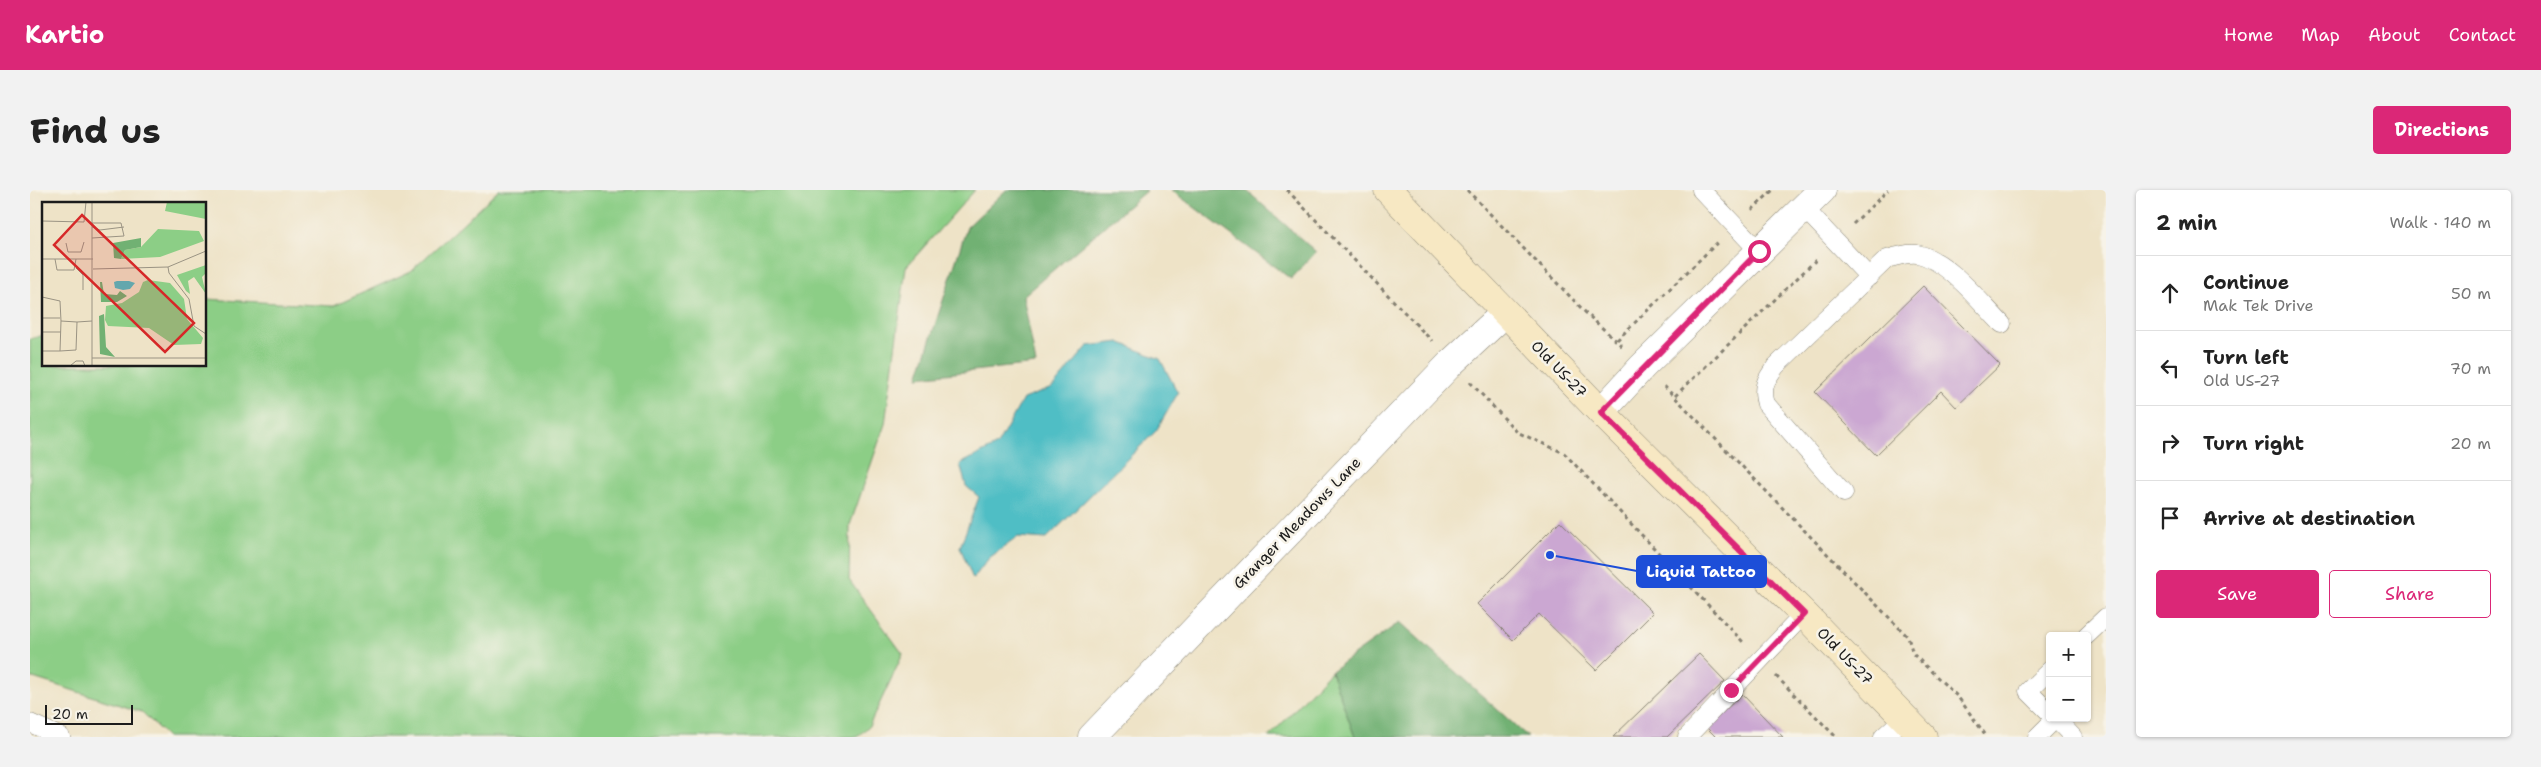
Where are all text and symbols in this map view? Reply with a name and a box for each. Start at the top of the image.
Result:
text: Kartio [25,19,104,51]
text: Home [2224,23,2273,47]
text: Map [2301,23,2340,47]
text: About [2368,23,2421,47]
text: Contact [2449,23,2516,47]
button: Directions [2373,106,2511,154]
text: Find us [30,107,161,154]
inset map [42,202,206,366]
text: 2 min [2156,209,2217,237]
text: Walk · 140 m [2389,212,2491,233]
route start [1748,240,1771,263]
text: Continue [2203,270,2289,295]
icon: ahead [2156,279,2184,307]
text: 50 m [2451,283,2491,304]
text: Mak Tek Drive [2203,295,2314,316]
street label: Old US-27 [1527,336,1591,402]
text: Turn left [2203,345,2289,370]
icon: left [2156,354,2184,382]
text: 70 m [2450,358,2491,379]
text: Old US-27 [2203,370,2280,391]
icon: right [2156,429,2184,457]
text: Turn right [2203,431,2304,456]
text: 20 m [2450,433,2491,454]
street label: Granger Meadows Lane [1229,453,1365,593]
icon: arrive [2156,504,2184,532]
text: Arrive at destination [2203,506,2415,531]
callout: Liquid Tattoo [1637,556,1766,587]
text: Liquid Tattoo [1646,561,1756,582]
button: Save [2156,570,2319,618]
button: Share [2329,570,2491,618]
street label: Old US-27 [1813,623,1877,689]
map controls [2046,632,2091,722]
button: + [2046,632,2091,677]
button: − [2046,677,2091,722]
route end [1720,679,1743,702]
scale bar [45,702,132,725]
text: 20 m [52,705,88,723]

